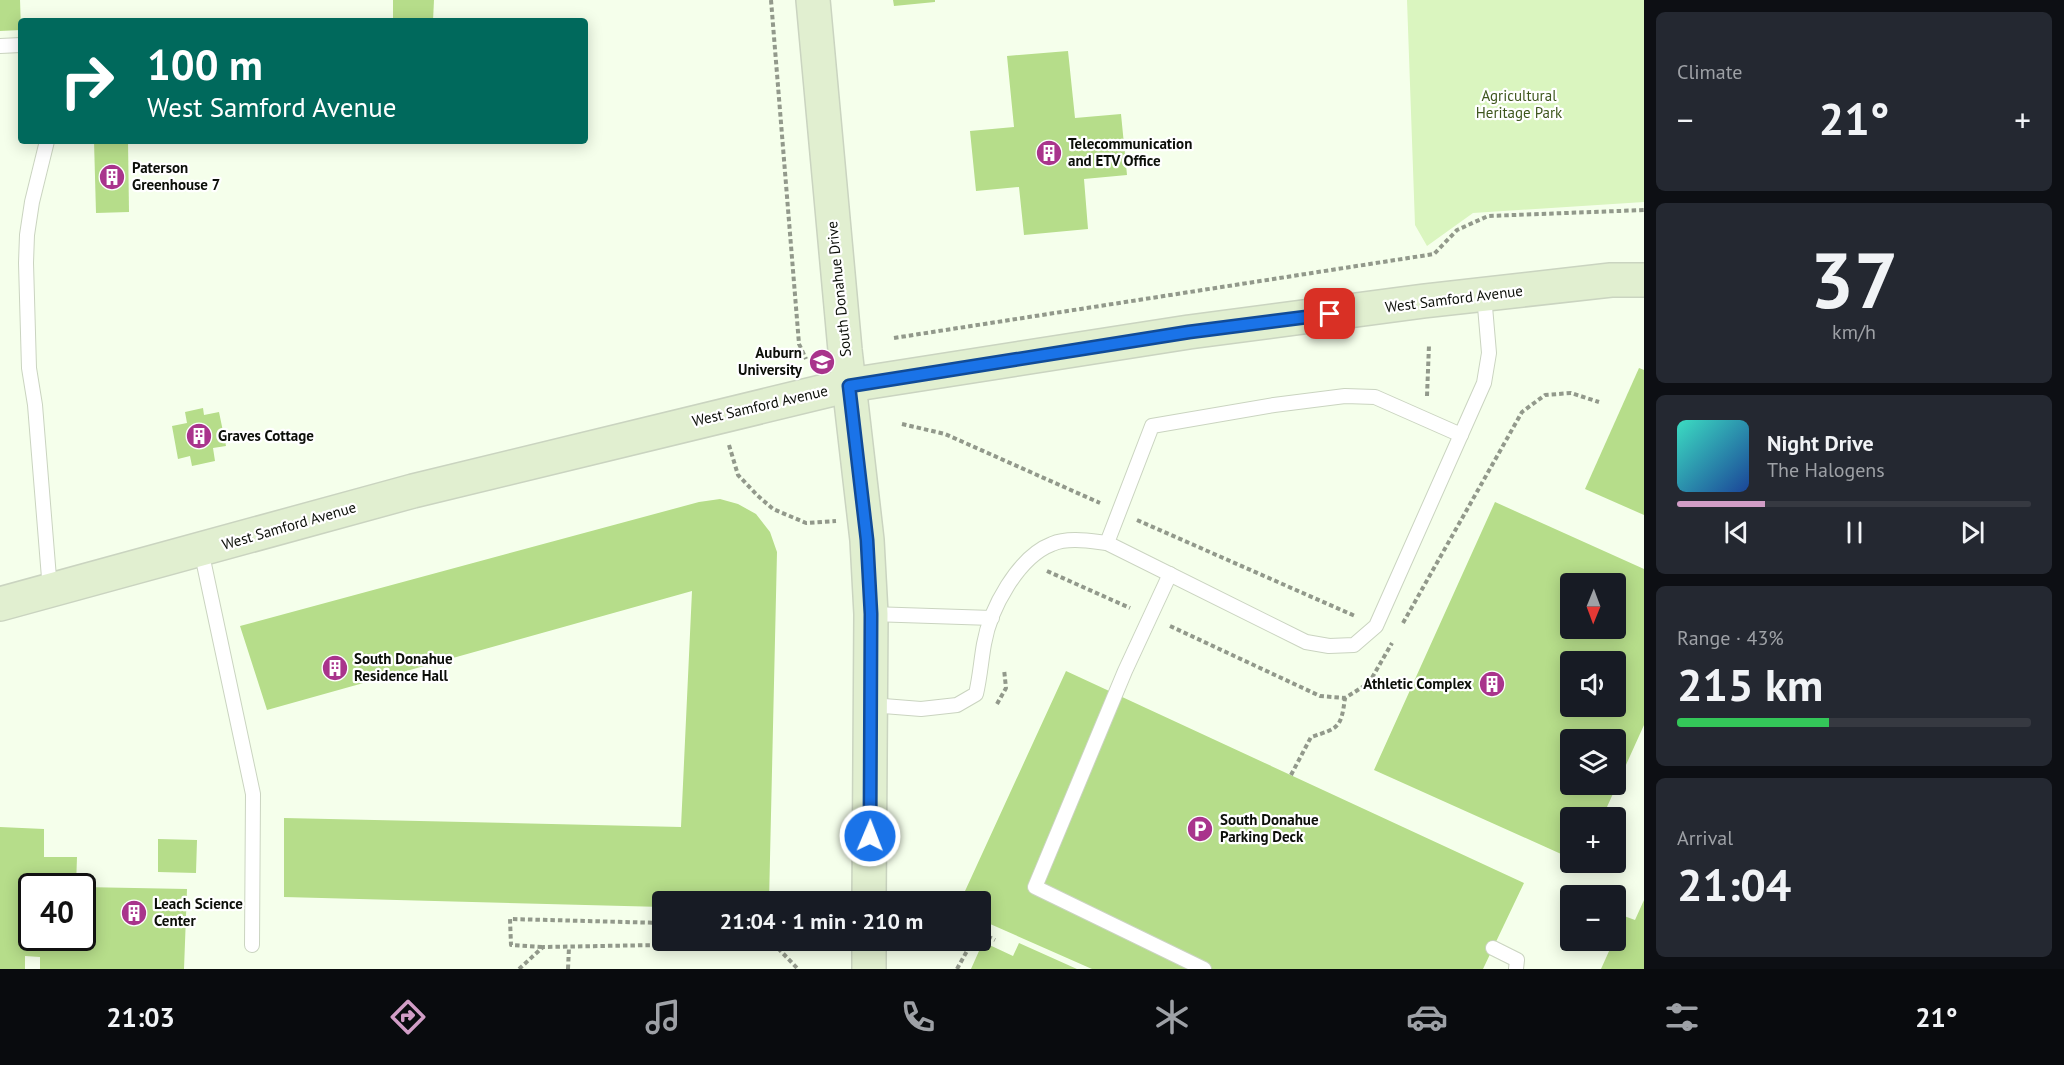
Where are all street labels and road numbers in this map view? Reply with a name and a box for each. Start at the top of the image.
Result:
street label: South Donahue Drive [822,220,855,358]
street label: West Samford Avenue [1384,281,1524,316]
street label: West Samford Avenue [690,381,830,430]
street label: West Samford Avenue [220,497,358,554]

